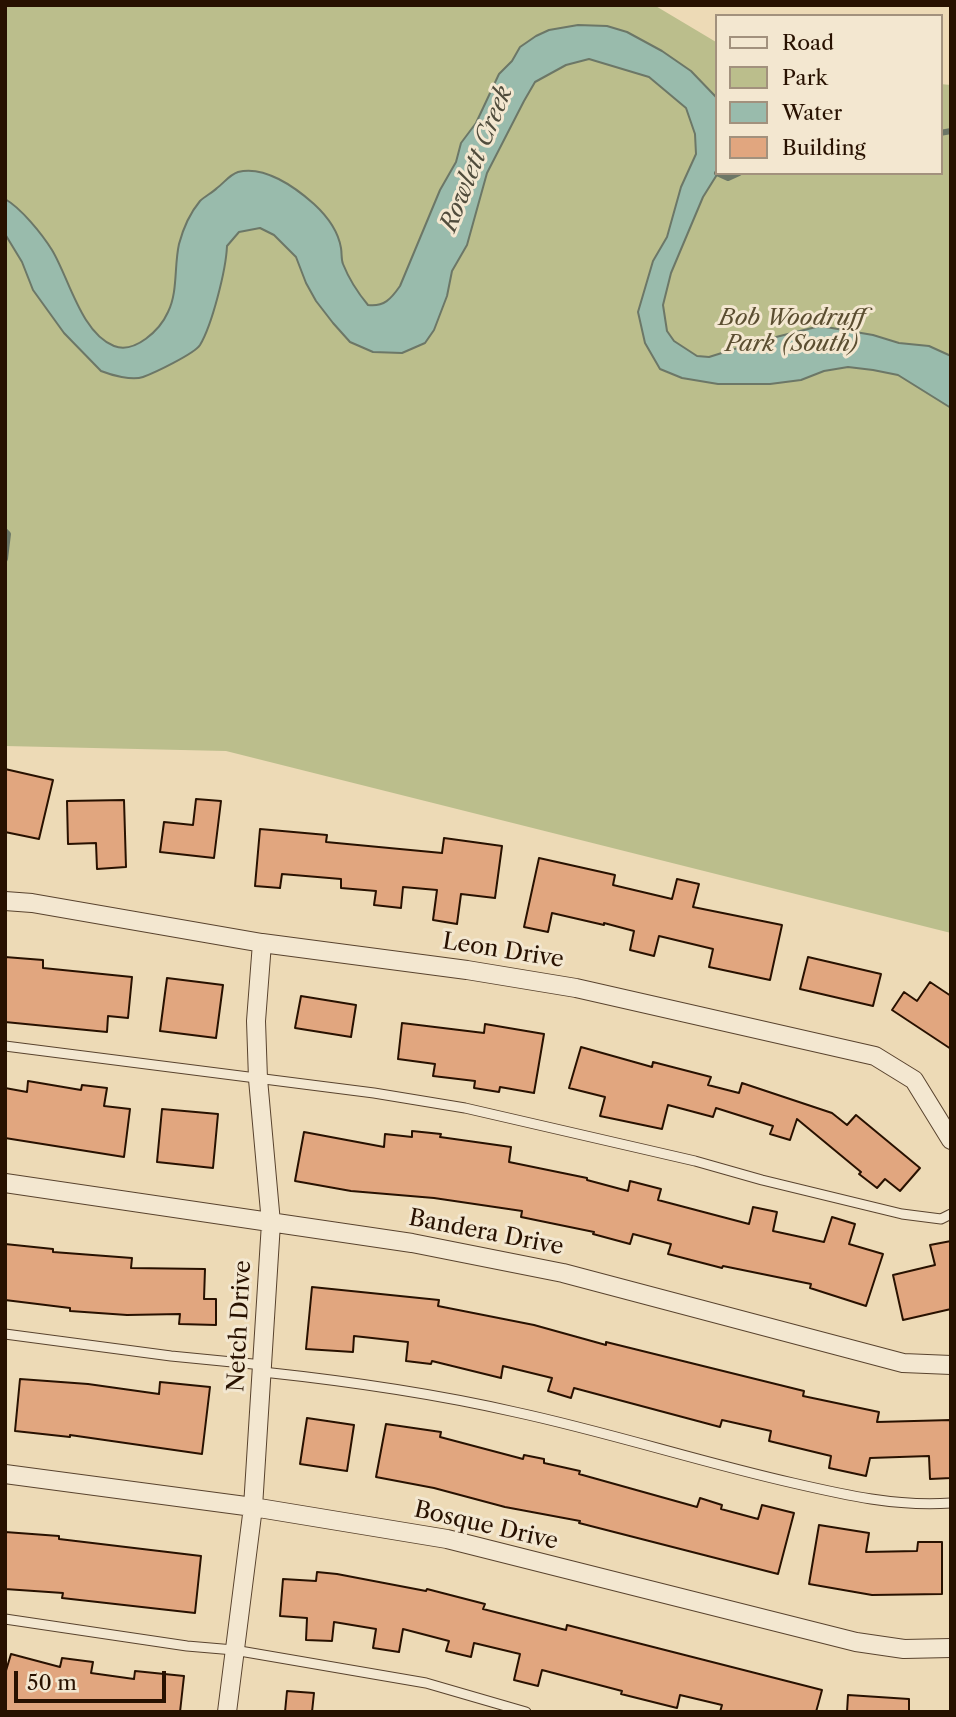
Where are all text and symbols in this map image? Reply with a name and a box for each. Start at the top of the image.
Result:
legend [715,14,942,175]
text: Road [782,30,834,55]
text: Park [782,65,828,90]
water label: Rowlett Creek [435,82,519,236]
text: Water [782,100,842,125]
text: Building [782,135,866,160]
park label: Bob Woodruff Park (South) [719,304,865,358]
street label: Leon Drive [440,928,566,974]
street label: Bandera Drive [406,1204,566,1262]
street label: Netch Drive [223,1259,257,1393]
street label: Bosque Drive [411,1496,561,1556]
scale bar [18,1658,170,1702]
text: 50 m [27,1670,77,1695]

